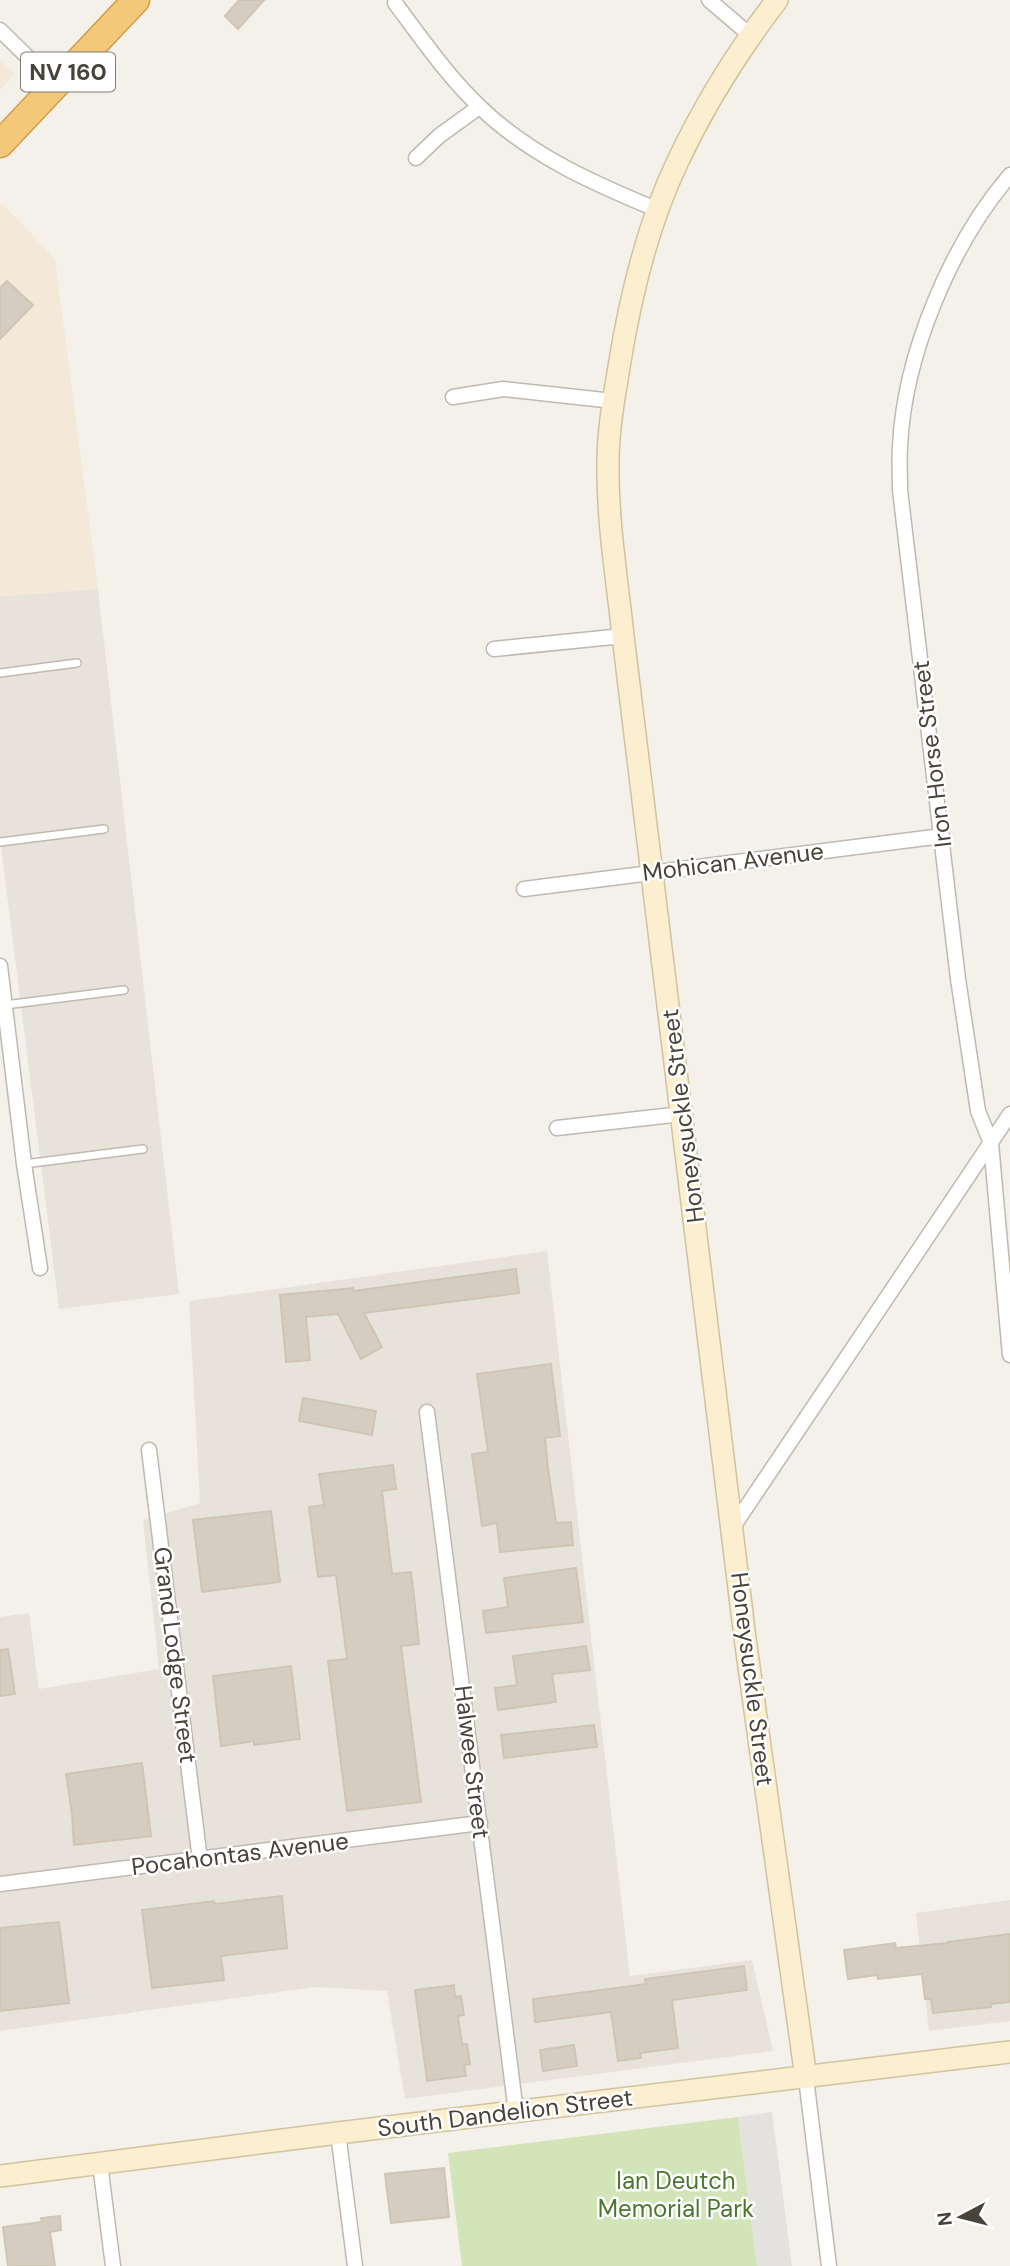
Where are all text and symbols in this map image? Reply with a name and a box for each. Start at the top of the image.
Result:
road number: NV 160 [21,53,115,92]
street label: Iron Horse Street [905,659,958,849]
street label: Mohican Avenue [640,835,825,888]
street label: Honeysuckle Street [654,1007,711,1225]
street label: Grand Lodge Street [147,1545,204,1765]
street label: Honeysuckle Street [724,1570,781,1788]
street label: Halwee Street [448,1683,497,1840]
street label: Pocahontas Avenue [130,1825,350,1882]
street label: South Dandelion Street [375,2081,634,2144]
park label: Ian Deutch Memorial Park [598,2165,754,2224]
north arrow [926,2182,996,2252]
text: N [931,2211,958,2227]

